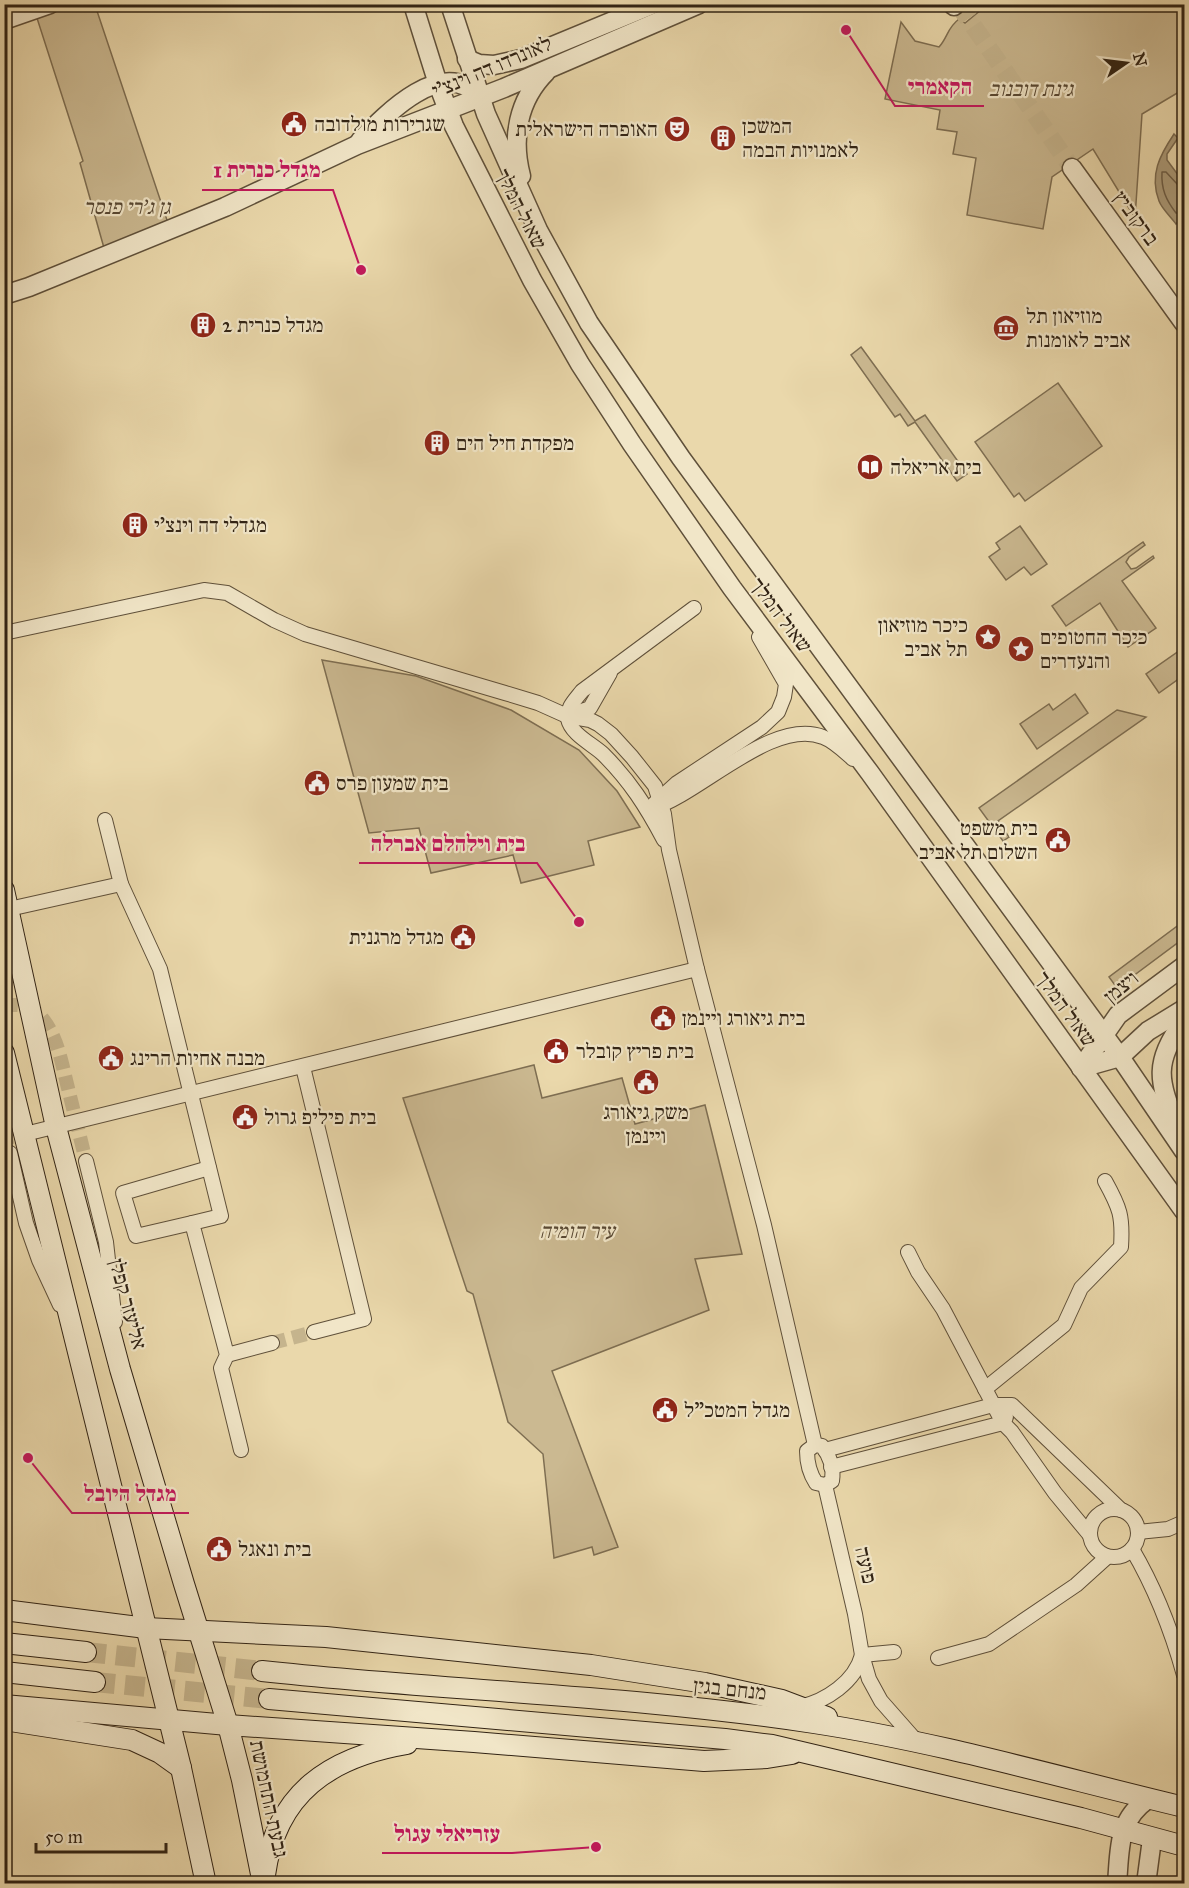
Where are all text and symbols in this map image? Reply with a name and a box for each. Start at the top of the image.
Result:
street label: לאונרדו דה וינצ'י [428,30,556,104]
north arrow [1096,33,1156,93]
text: N [1129,51,1151,69]
callout: הקאמרי [895,66,984,106]
text: הקאמרי [908,73,972,100]
park label: גינת דובנוב [989,76,1075,102]
public building icon: שגרירות מולדובה [279,109,309,139]
place label: שגרירות מולדובה [314,111,445,137]
place label: המשכן לאמנויות הבמה [742,113,859,163]
theatre icon: האופרה הישראלית [662,114,692,144]
place label: האופרה הישראלית [515,116,658,142]
building icon: המשכן לאמנויות הבמה [708,123,738,153]
callout: מגדל כנרית 1 [202,150,333,190]
text: מגדל כנרית 1 [213,156,321,183]
street label: שאול המלך [490,164,552,254]
street label: ברקוביץ [1107,186,1165,250]
park label: גן ג'רי פנסר [84,194,172,220]
place label: מוזיאון תל אביב לאומנות [1026,303,1131,353]
building icon: מגדל כנרית 2 [188,310,218,340]
place label: מגדל כנרית 2 [222,312,324,338]
museum icon: מוזיאון תל אביב לאומנות [991,313,1021,343]
building icon: מפקדת חיל הים [422,428,452,458]
place label: מפקדת חיל הים [456,430,574,456]
library icon: בית אריאלה [855,452,885,482]
place label: בית אריאלה [890,454,982,480]
building icon: מגדלי דה וינצ'י [120,510,150,540]
place label: מגדלי דה וינצ'י [154,512,267,538]
street label: שאול המלך [744,572,818,658]
place label: כיכר מוזיאון תל אביב [878,612,968,662]
place icon: כיכר מוזיאון תל אביב [973,622,1003,652]
place label: כיכר החטופים והנעדרים [1040,624,1147,674]
place icon: כיכר החטופים והנעדרים [1006,634,1036,664]
public building icon: בית שמעון פרס [302,768,332,798]
place label: בית שמעון פרס [336,770,449,796]
place label: בית משפט השלום תל אביב [919,815,1038,865]
callout: בית וילהלם אברלה [359,823,537,863]
public building icon: בית משפט השלום תל אביב [1043,825,1073,855]
text: בית וילהלם אברלה [371,830,526,857]
public building icon: מגדל מרגנית [448,922,478,952]
place label: מגדל מרגנית [349,924,444,950]
street label: ויצמן [1098,965,1144,1009]
street label: שאול המלך [1030,966,1102,1052]
public building icon: בית גיאורג ויינמן [648,1003,678,1033]
place label: בית גיאורג ויינמן [682,1005,805,1031]
public building icon: בית פריץ קובלר [541,1036,571,1066]
place label: בית פריץ קובלר [576,1038,694,1064]
public building icon: מבנה אחיות הרינג [96,1043,126,1073]
place label: מבנה אחיות הרינג [130,1045,265,1071]
public building icon: משק גיאורג ויינמן [631,1067,661,1097]
place label: משק גיאורג ויינמן [603,1099,689,1149]
public building icon: בית פיליפ גרול [230,1102,260,1132]
place label: בית פיליפ גרול [264,1104,376,1130]
park label: עיר הומיה [540,1218,616,1244]
street label: אליעזר קפלן [103,1256,153,1352]
public building icon: מגדל המטכ"ל [650,1395,680,1425]
place label: מגדל המטכ"ל [684,1397,790,1423]
callout: מגדל היובל [72,1473,189,1513]
text: מגדל היובל [83,1480,177,1507]
public building icon: בית ונאגל [204,1534,234,1564]
place label: בית ונאגל [238,1536,311,1562]
street label: פועה [849,1544,883,1586]
street label: מנחם בגין [692,1672,768,1706]
street label: גבעת התחמושת [244,1738,294,1860]
callout: עזריאלי עגול [382,1813,512,1853]
scale bar [36,1816,166,1854]
text: עזריאלי עגול [394,1820,501,1847]
text: 50 m [45,1826,83,1848]

